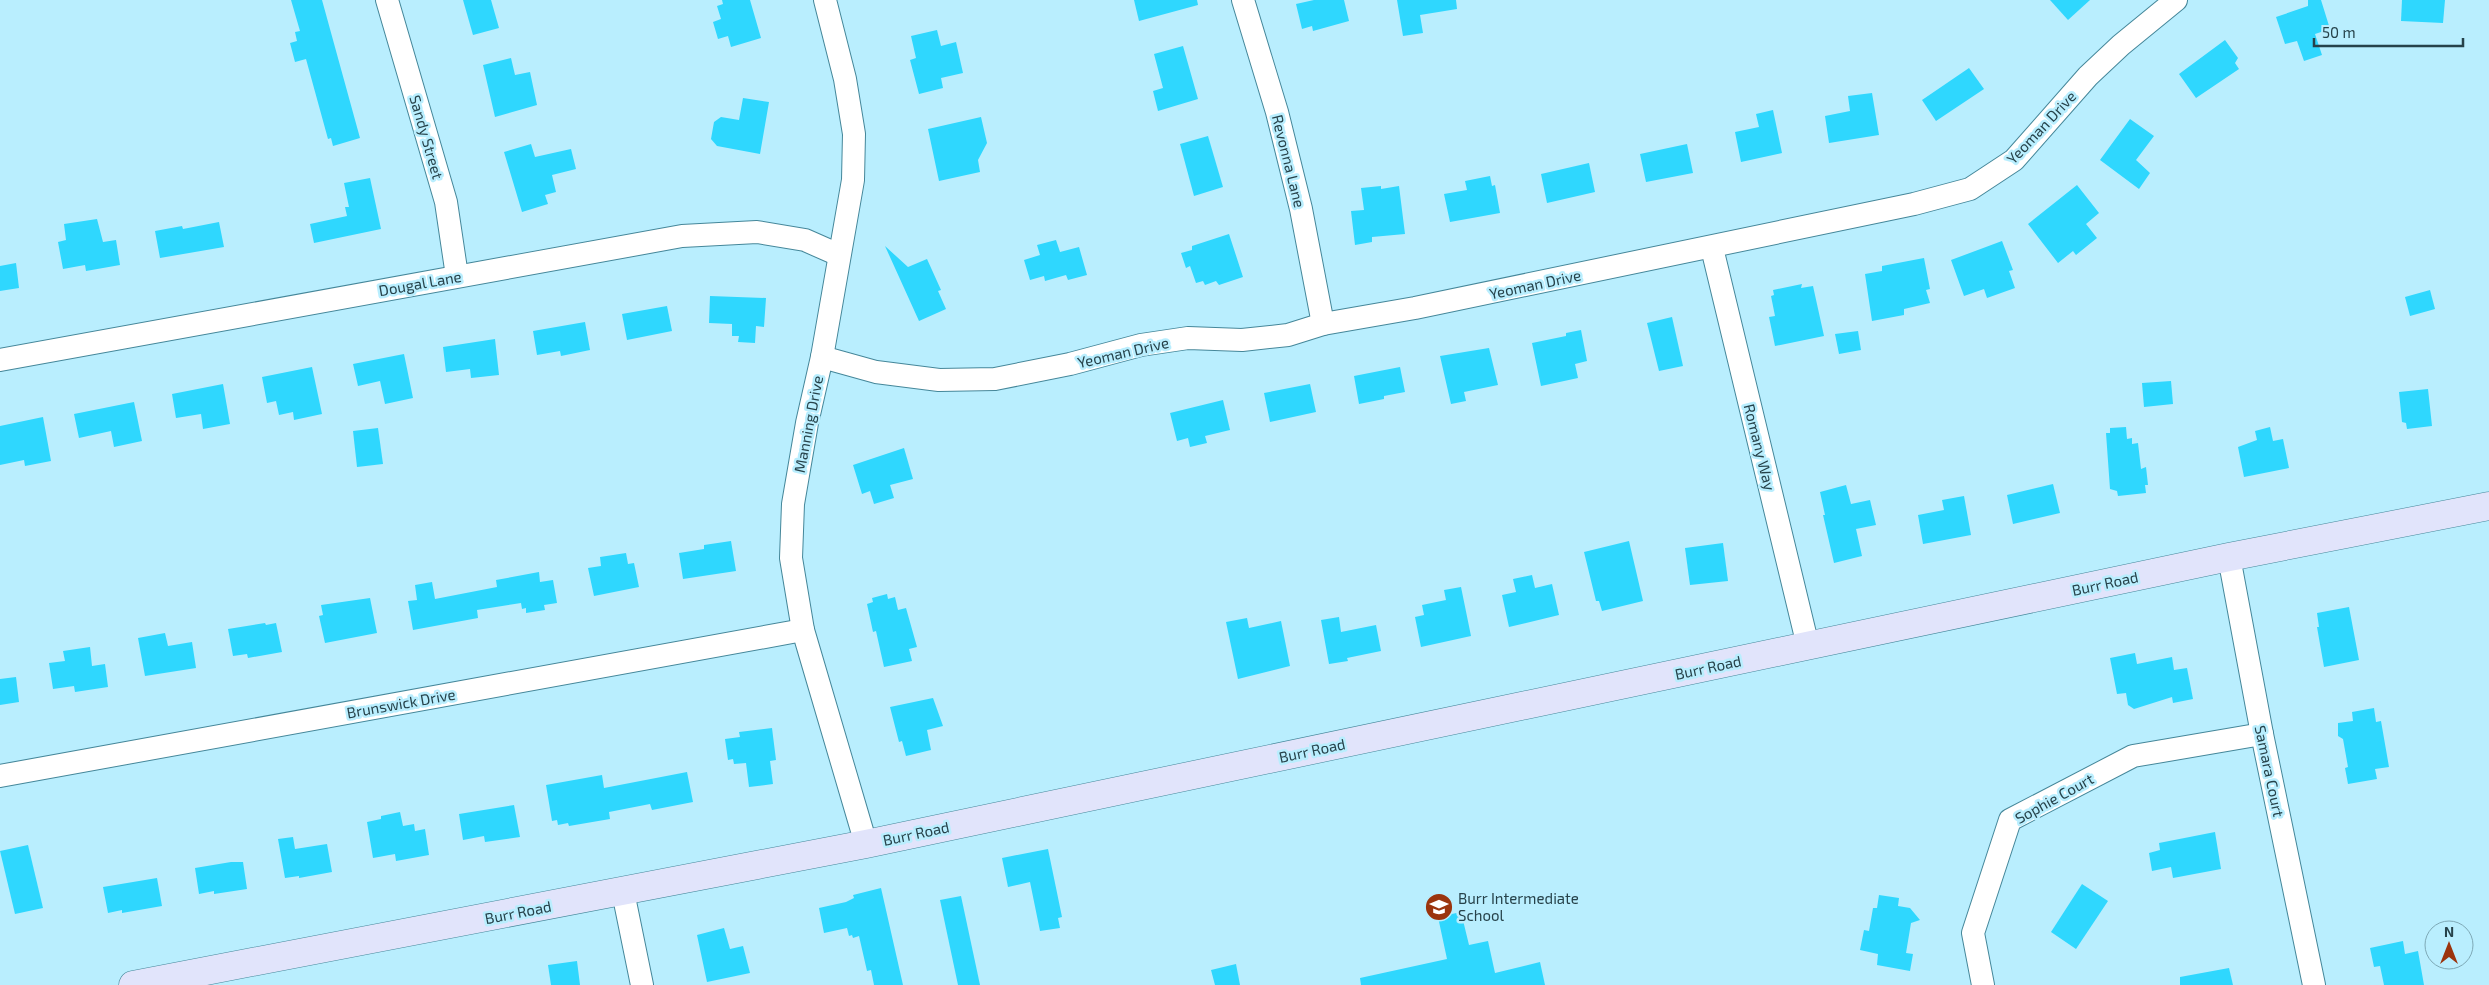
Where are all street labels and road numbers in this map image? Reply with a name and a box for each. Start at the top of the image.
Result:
street label: Yeoman Drive [2003,87,2079,167]
street label: Sandy Street [406,93,448,181]
street label: Revonna Lane [1269,113,1309,209]
street label: Yeoman Drive [1488,266,1582,302]
street label: Dougal Lane [377,267,463,299]
street label: Yeoman Drive [1076,333,1170,371]
street label: Manning Drive [790,374,826,474]
street label: Romany Way [1741,402,1779,492]
street label: Burr Road [2070,567,2140,599]
street label: Burr Road [1673,651,1743,683]
street label: Brunswick Drive [345,685,457,721]
street label: Samara Court [2252,724,2289,819]
street label: Burr Road [1277,734,1347,766]
street label: Sophie Court [2012,769,2097,827]
street label: Burr Road [881,817,951,849]
street label: Burr Road [483,897,553,927]

